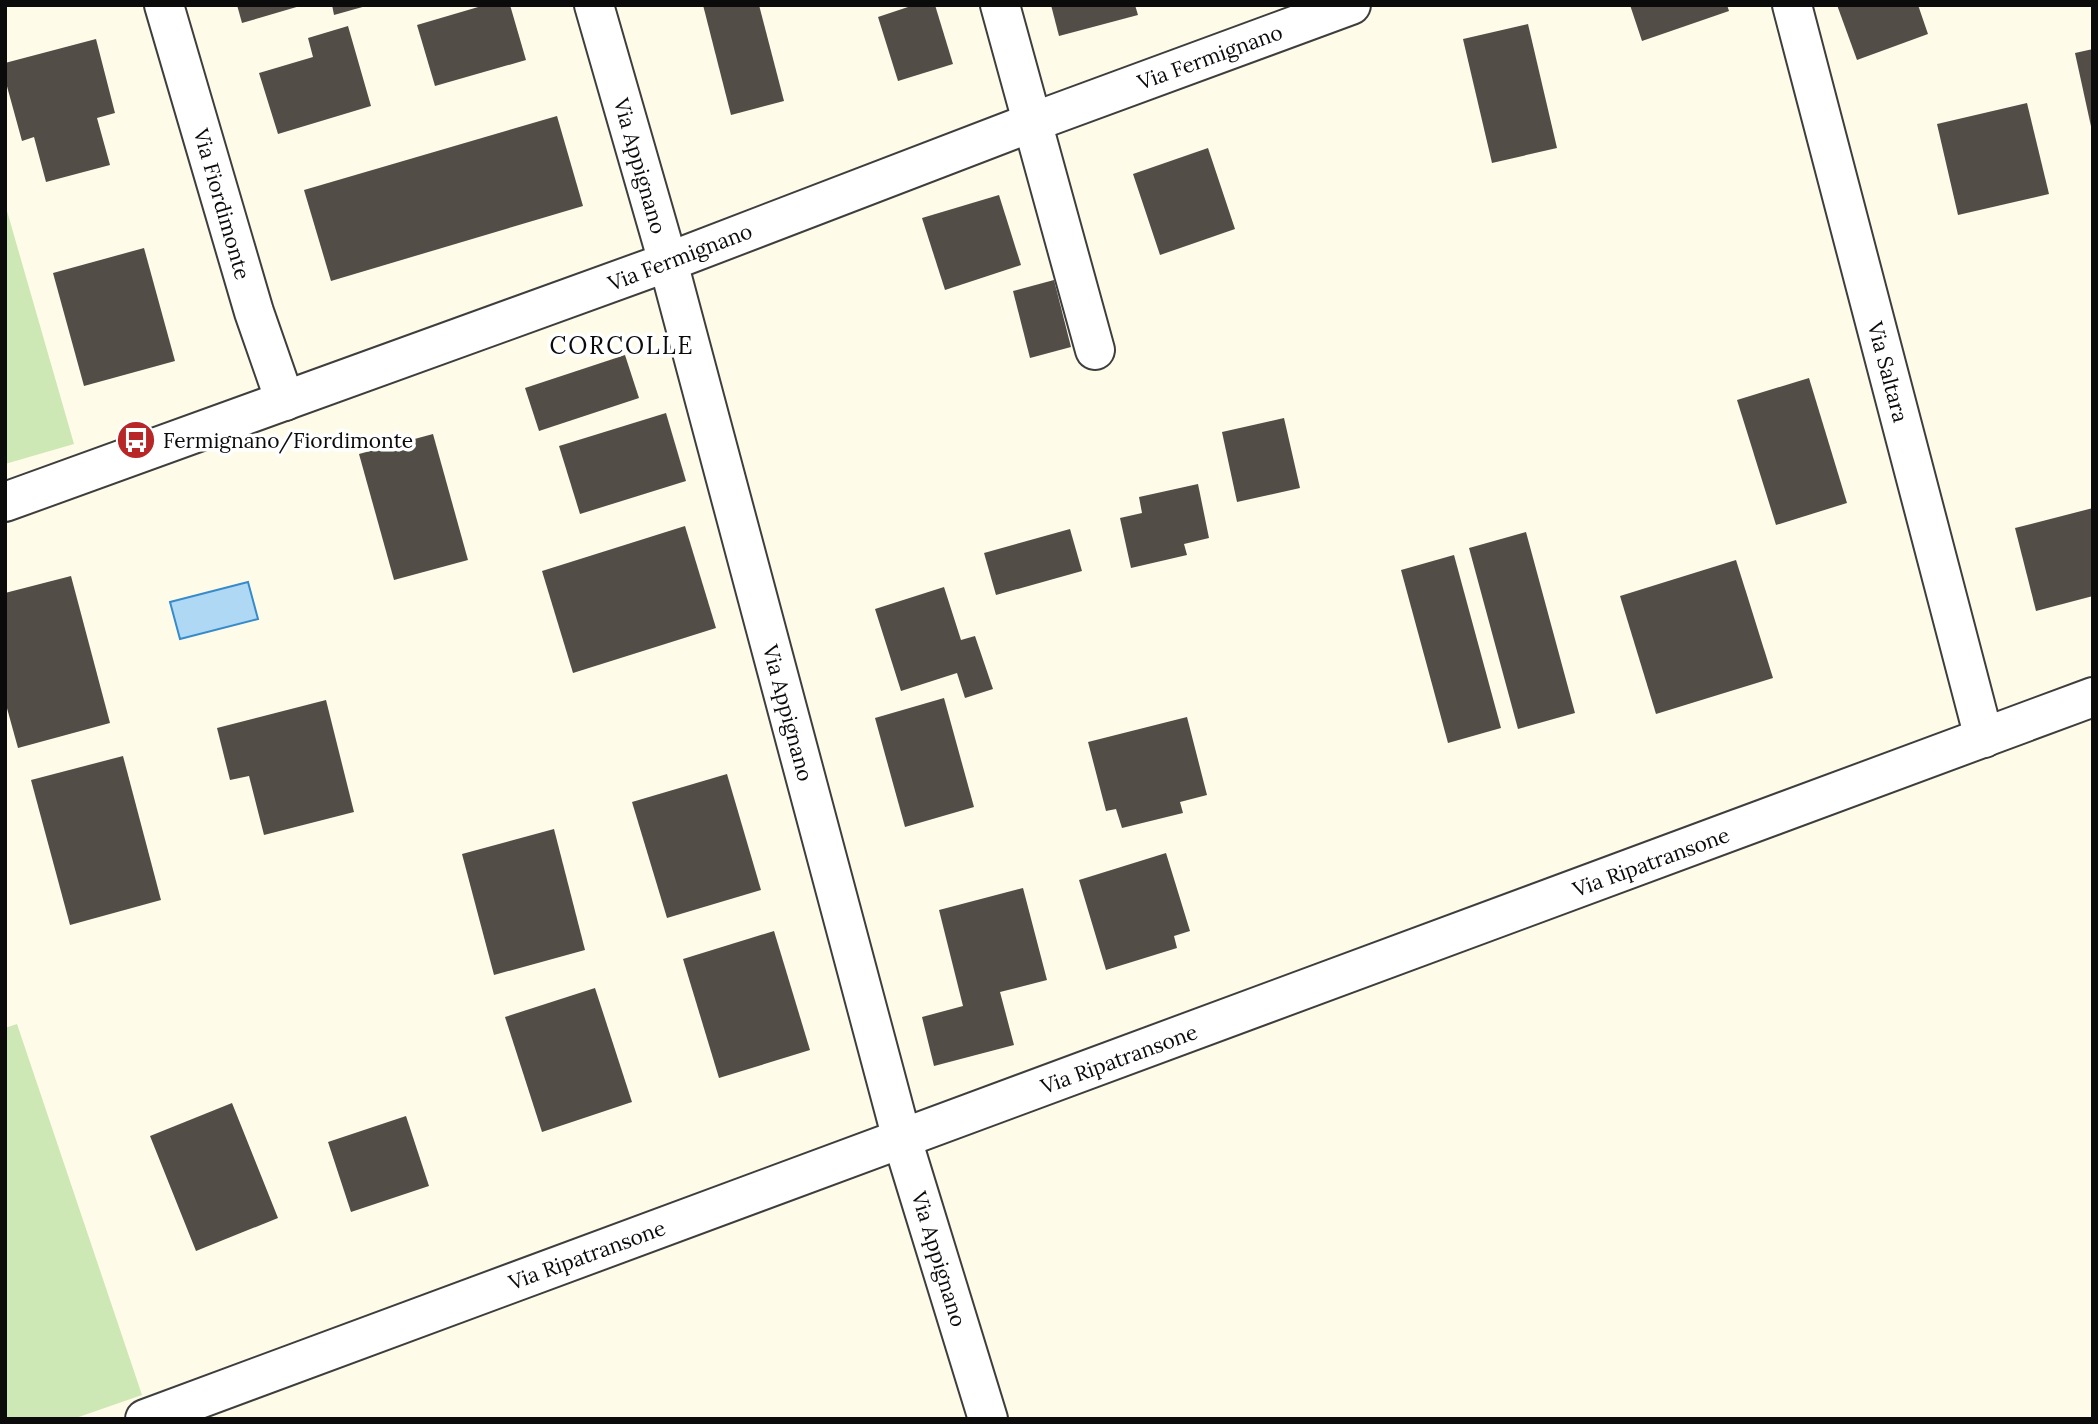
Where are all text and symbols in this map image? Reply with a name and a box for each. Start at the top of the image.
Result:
street label: Via Fermignano [1133,18,1286,96]
street label: Via Appignano [607,94,672,237]
street label: Via Fiordimonte [187,124,256,283]
street label: Via Fermignano [603,217,756,297]
street label: Via Saltara [1861,318,1914,425]
district label: CORCOLLE [550,330,694,361]
bus stop icon: Fermignano/Fiordimonte [115,419,157,461]
place label: Fermignano/Fiordimonte [163,427,413,454]
street label: Via Appignano [757,641,819,784]
street label: Via Ripatransone [1568,821,1733,903]
street label: Via Ripatransone [1036,1018,1201,1100]
street label: Via Appignano [905,1187,972,1330]
street label: Via Ripatransone [504,1214,669,1296]

